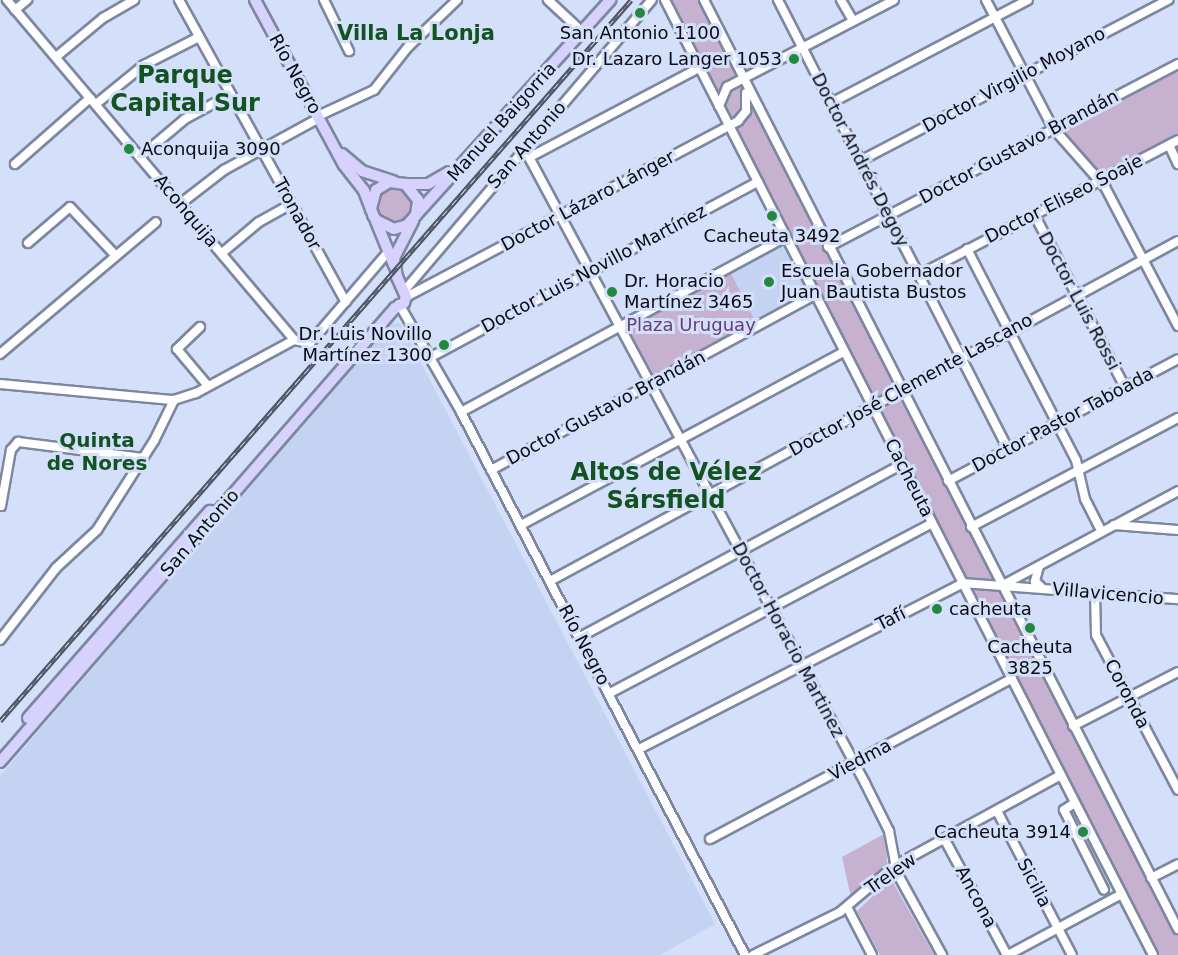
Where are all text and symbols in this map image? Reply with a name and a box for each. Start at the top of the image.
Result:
marker: San Antonio 1100 [633,6,647,20]
district label: Villa La Lonja [337,20,495,46]
place label: San Antonio 1100 [560,22,720,44]
street label: Doctor Virgilio Moyano [919,23,1109,137]
street label: Río Negro [264,30,326,118]
place label: Dr. Lazaro Langer 1053 [572,48,782,70]
marker: Dr. Lazaro Langer 1053 [787,52,801,66]
street label: Manuel Baigorria [443,58,561,186]
district label: Parque Capital Sur [110,62,260,118]
street label: Doctor Andrés Degoy [807,69,913,251]
street label: Doctor Gustavo Brandán [916,85,1122,209]
street label: San Antonio [483,97,571,193]
place label: Aconquija 3090 [141,138,281,160]
marker: Aconquija 3090 [122,142,136,156]
street label: Doctor Lázaro Lánger [497,146,679,256]
street label: Doctor Eliseo Soaje [982,150,1146,248]
street label: Aconquija [149,170,223,252]
street label: Tronador [268,174,326,254]
street label: Doctor Luis Novillo Martínez [478,200,710,338]
marker: Cacheuta 3492 [765,209,779,223]
place label: Cacheuta 3492 [703,225,841,247]
street label: Doctor Luis Rossi [1033,228,1125,374]
place label: Escuela Gobernador Juan Bautista Bustos [781,261,966,304]
place label: Dr. Horacio Martínez 3465 [624,271,753,314]
marker: Escuela Gobernador Juan Bautista Bustos [762,275,776,289]
marker: Dr. Horacio Martínez 3465 [605,285,619,299]
street label: Doctor José Clemente Lascano [786,309,1036,461]
park label: Plaza Uruguay [626,314,756,336]
place label: Dr. Luis Novillo Martínez 1300 [299,324,432,366]
marker: Dr. Luis Novillo Martínez 1300 [437,338,451,352]
street label: Doctor Gustavo Brandán [503,346,709,470]
street label: Doctor Pastor Taboada [968,363,1158,477]
district label: Quinta de Nores [47,429,147,476]
street label: Cacheuta [880,435,938,521]
district label: Altos de Vélez Sársfield [570,459,762,515]
street label: San Antonio [156,485,244,581]
street label: Doctor Horacio Martinez [727,538,849,742]
street label: Villavicencio [1051,578,1165,610]
place label: cacheuta [949,598,1032,620]
street label: Río Negro [554,601,614,689]
street label: Tafí [873,602,909,636]
marker: cacheuta [930,602,944,616]
marker: Cacheuta 3825 [1023,621,1037,635]
place label: Cacheuta 3825 [987,637,1073,680]
street label: Coronda [1100,656,1154,732]
street label: Viedma [825,735,895,785]
place label: Cacheuta 3914 [934,821,1071,843]
marker: Cacheuta 3914 [1076,825,1090,839]
street label: Trelew [861,849,921,899]
street label: Sicilia [1012,855,1056,911]
street label: Ancona [951,862,1001,932]

